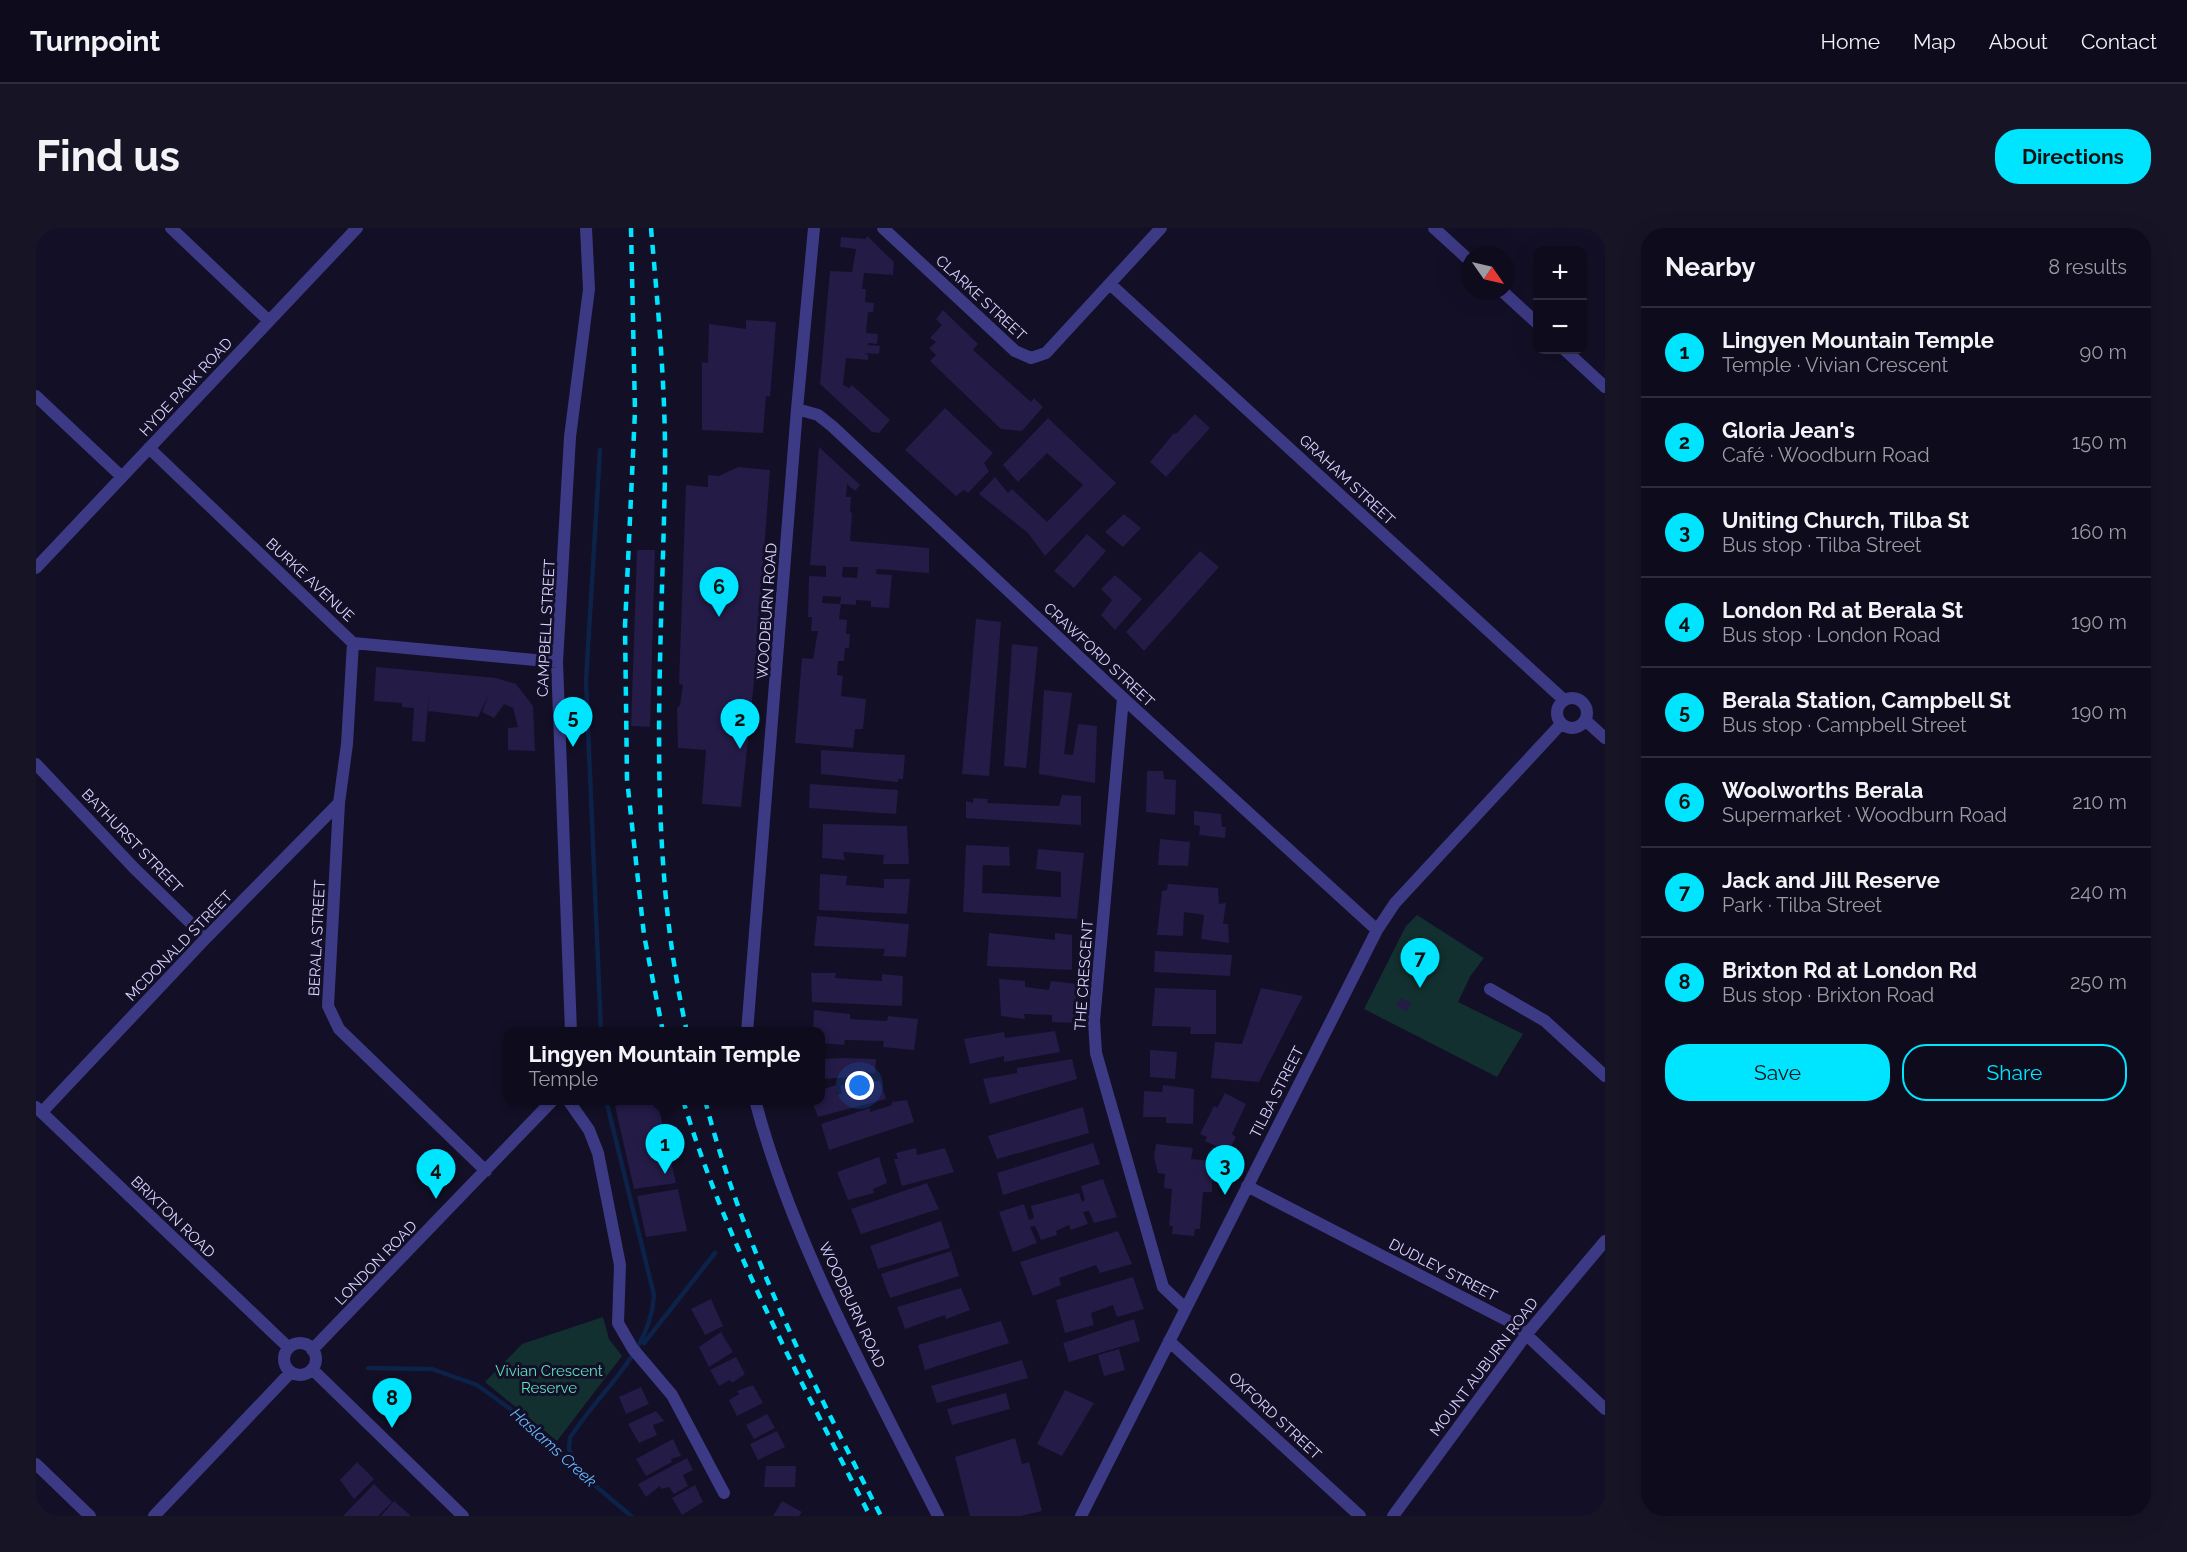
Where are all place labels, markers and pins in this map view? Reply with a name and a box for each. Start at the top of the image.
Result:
pin: 6 [700,568,738,617]
pin: 5 [554,698,592,747]
pin: 2 [720,700,760,749]
pin: 7 [1400,938,1440,988]
pin: 1 [646,1124,684,1174]
pin: 3 [1206,1146,1244,1195]
pin: 4 [416,1150,456,1199]
pin: 8 [372,1378,412,1428]

